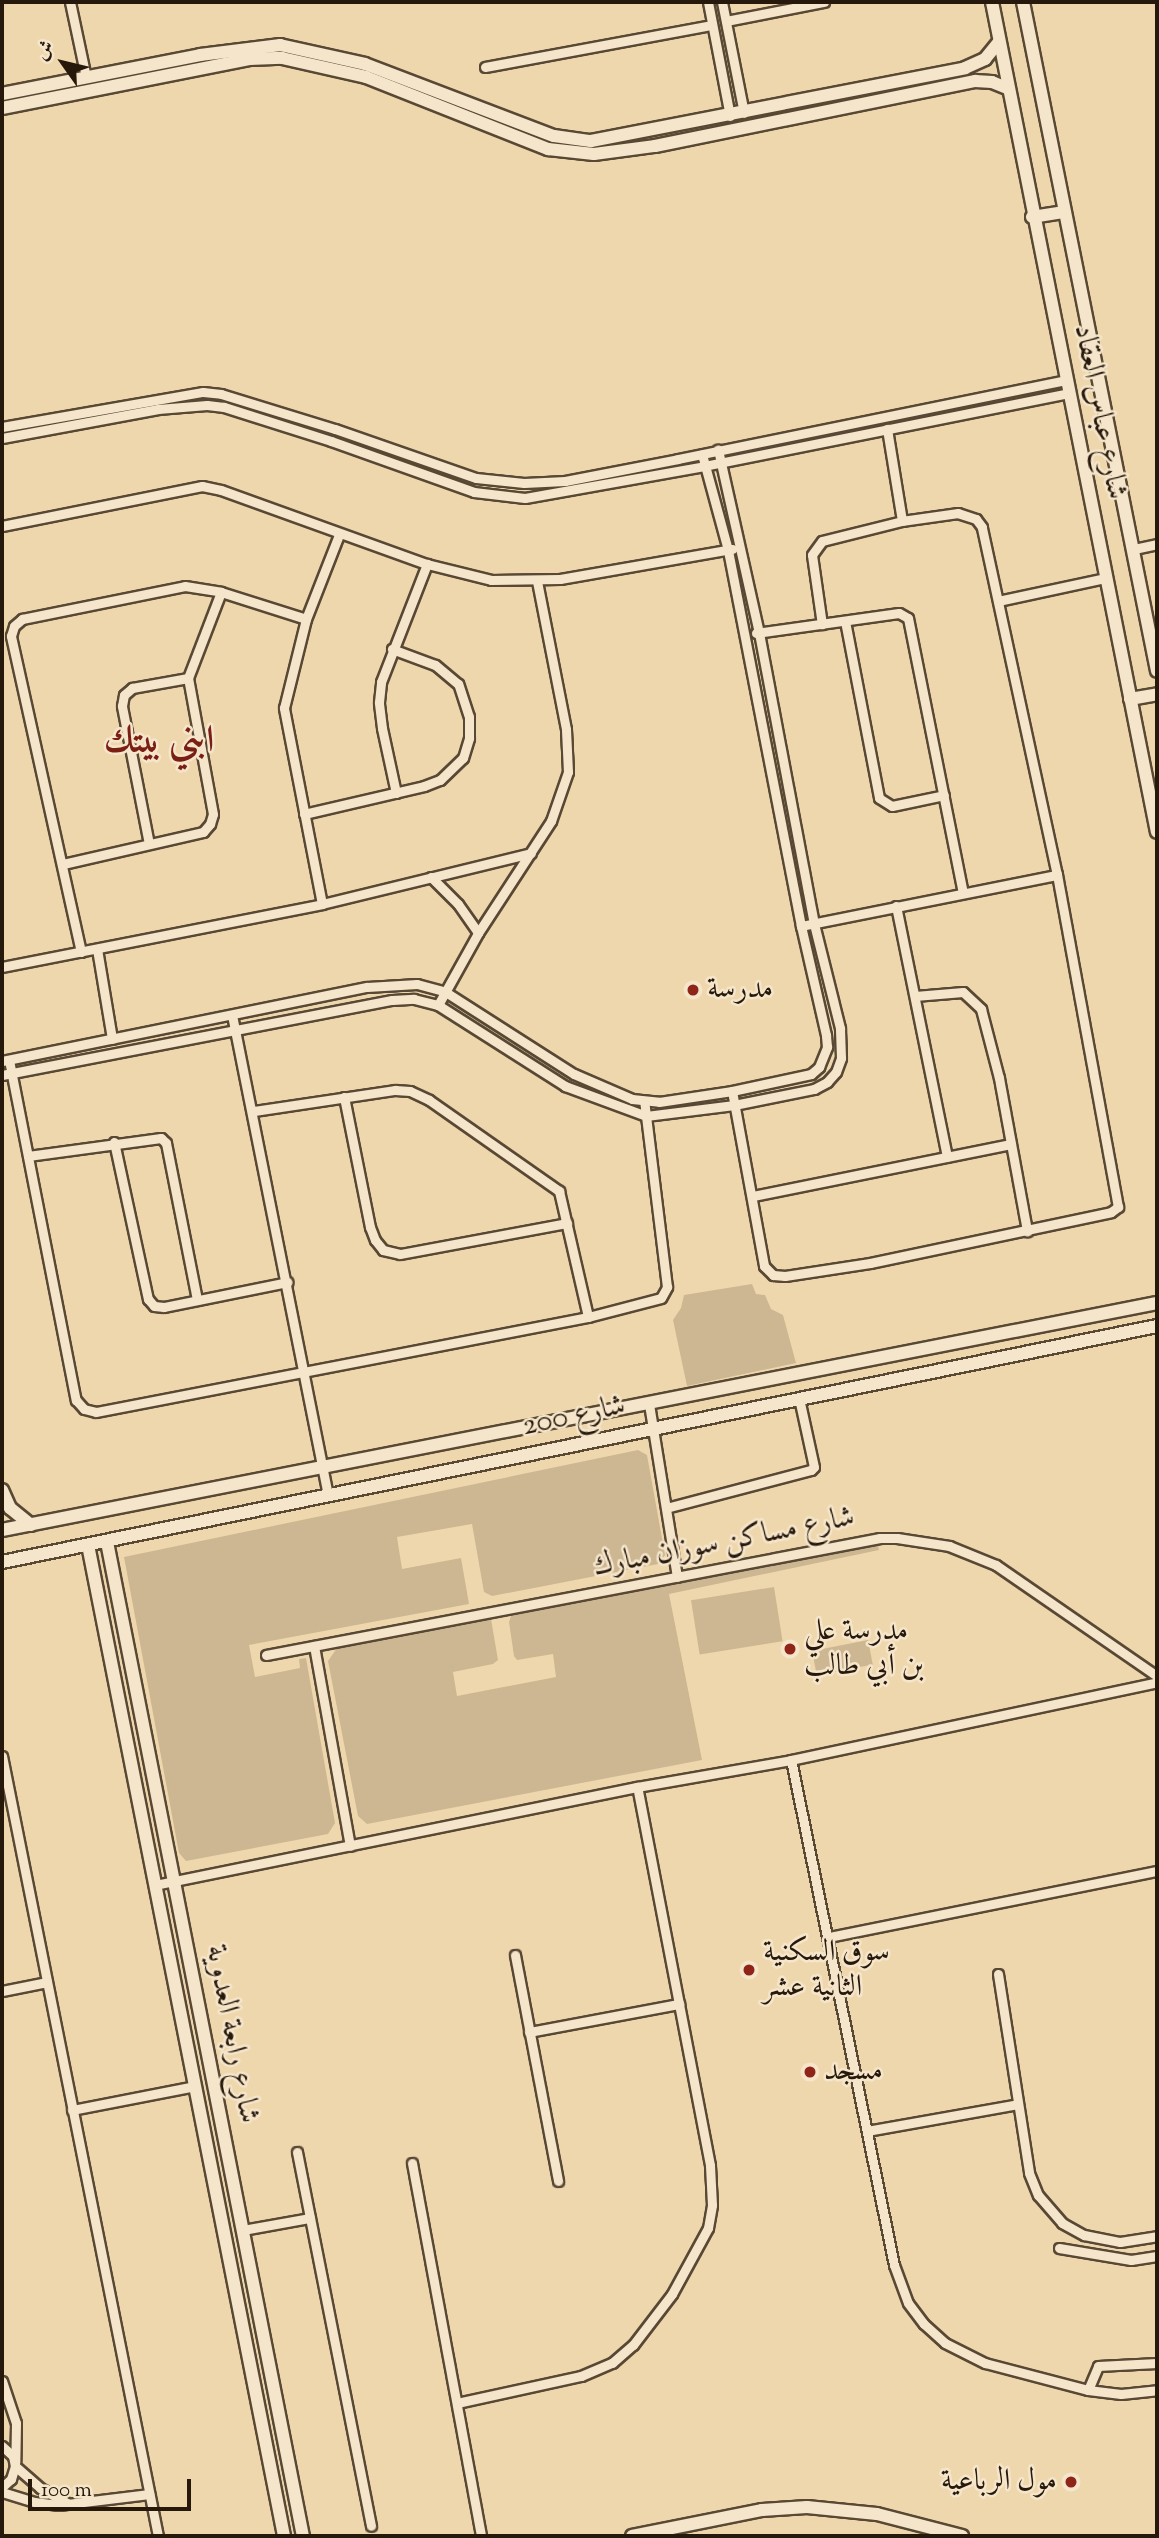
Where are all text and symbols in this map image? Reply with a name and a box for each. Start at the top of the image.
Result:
north arrow [28,28,98,98]
text: ش [29,36,62,66]
street label: شارع عباس العقاد [1064,321,1134,503]
district label: ابني بيتك [104,720,214,764]
place label: مدرسة [707,972,773,1008]
marker: مدرسة [685,982,701,998]
street label: شارع 200 [519,1389,629,1445]
street label: شارع مساكن سوزان مبارك [590,1500,858,1586]
place label: مدرسة علي بن أبي طالب [804,1614,924,1684]
marker: مدرسة علي بن أبي طالب [782,1641,798,1657]
place label: سوق السكنية الثانية عشر [763,1935,890,2006]
street label: شارع رابعة العدوية [196,1942,266,2126]
marker: سوق السكنية الثانية عشر [741,1962,757,1978]
place label: مسجد [824,2054,883,2090]
marker: مسجد [802,2064,818,2080]
scale bar [32,2464,194,2508]
place label: مول الرباعية [941,2464,1057,2500]
marker: مول الرباعية [1063,2474,1079,2490]
text: 100 m [41,2476,92,2506]

